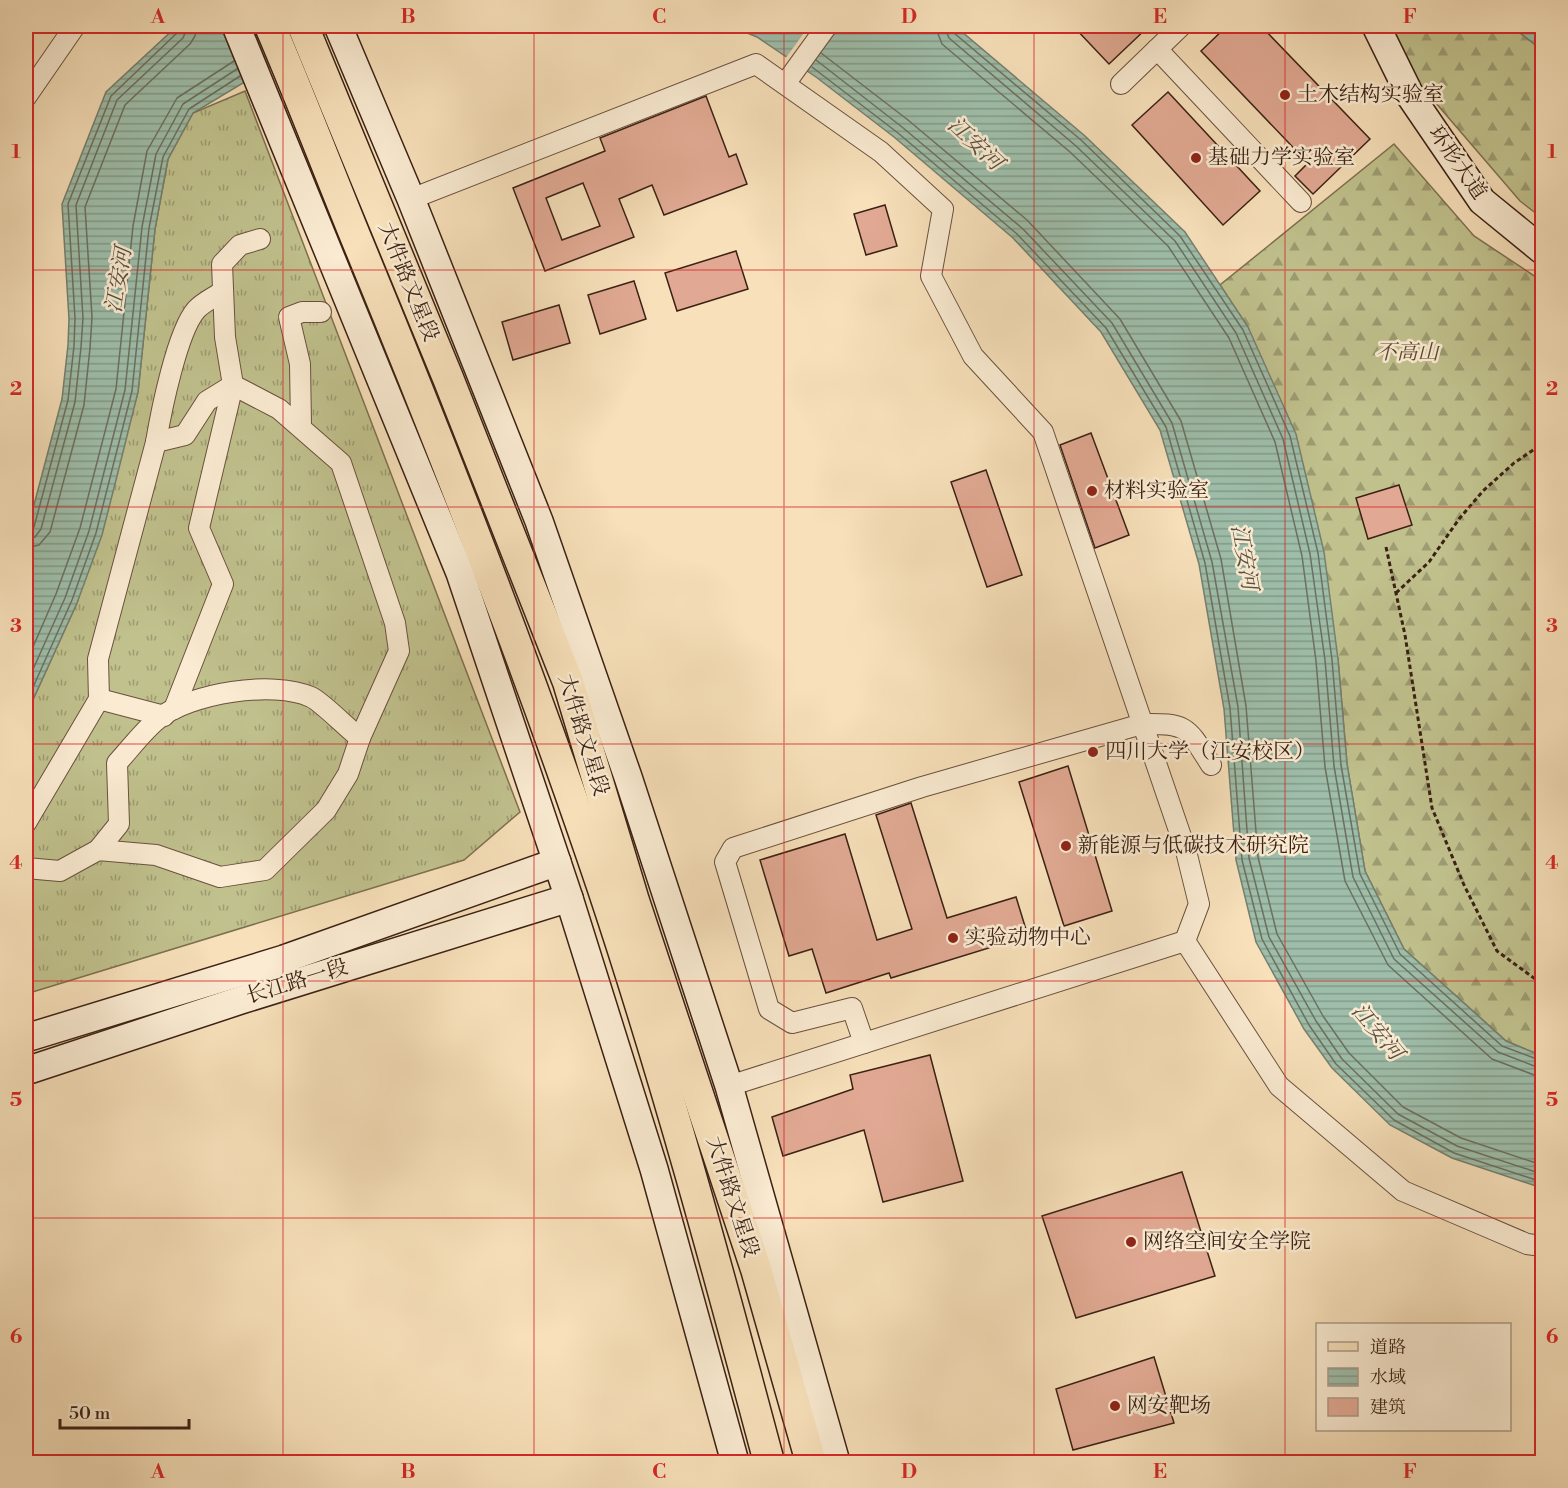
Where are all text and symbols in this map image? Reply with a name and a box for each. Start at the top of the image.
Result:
text: A [150,5,166,30]
text: B [400,5,416,30]
text: C [652,5,666,30]
text: D [901,5,917,30]
text: E [1153,5,1167,30]
text: F [1403,5,1417,30]
place label: 土木结构实验室 [1297,82,1444,108]
marker: 土木结构实验室 [1278,88,1292,102]
water label: 江安河 [942,112,1011,179]
street label: 环形大道 [1422,121,1492,205]
text: 1 [11,140,21,165]
text: 1 [1547,140,1557,165]
place label: 基础力学实验室 [1208,145,1355,171]
marker: 基础力学实验室 [1189,151,1203,165]
street label: 大件路文星段 [372,219,444,345]
water label: 江安河 [101,241,138,315]
park label: 不高山 [1376,340,1440,366]
text: 2 [10,377,22,402]
text: 2 [1546,377,1558,402]
place label: 材料实验室 [1104,478,1209,504]
marker: 材料实验室 [1085,484,1099,498]
water label: 江安河 [1225,522,1264,596]
text: 3 [10,614,22,639]
text: 3 [1546,614,1558,639]
street label: 大件路文星段 [552,671,614,799]
place label: 四川大学（江安校区） [1105,739,1315,765]
marker: 四川大学（江安校区） [1086,745,1100,759]
place label: 新能源与低碳技术研究院 [1078,833,1309,859]
marker: 新能源与低碳技术研究院 [1059,839,1073,853]
text: 4 [9,851,23,876]
text: 4 [1545,851,1559,876]
place label: 实验动物中心 [965,925,1091,951]
marker: 实验动物中心 [946,931,960,945]
street label: 长江路一段 [243,954,351,1010]
water label: 江安河 [1345,998,1411,1069]
text: 5 [10,1088,22,1113]
text: 5 [1546,1088,1558,1113]
street label: 大件路文星段 [700,1133,764,1261]
place label: 网络空间安全学院 [1143,1229,1311,1255]
marker: 网络空间安全学院 [1124,1235,1138,1249]
legend [1316,1323,1511,1431]
text: 6 [10,1325,23,1350]
text: 6 [1546,1325,1559,1350]
text: 道路 [1370,1336,1406,1359]
text: 水域 [1370,1366,1406,1389]
scale bar [60,1392,189,1430]
place label: 网安靶场 [1127,1393,1211,1419]
text: 建筑 [1370,1396,1406,1419]
marker: 网安靶场 [1108,1399,1122,1413]
text: 50 m [69,1402,111,1425]
text: A [150,1460,166,1485]
text: B [400,1460,416,1485]
text: C [652,1460,666,1485]
text: D [901,1460,917,1485]
text: E [1153,1460,1167,1485]
text: F [1403,1460,1417,1485]

